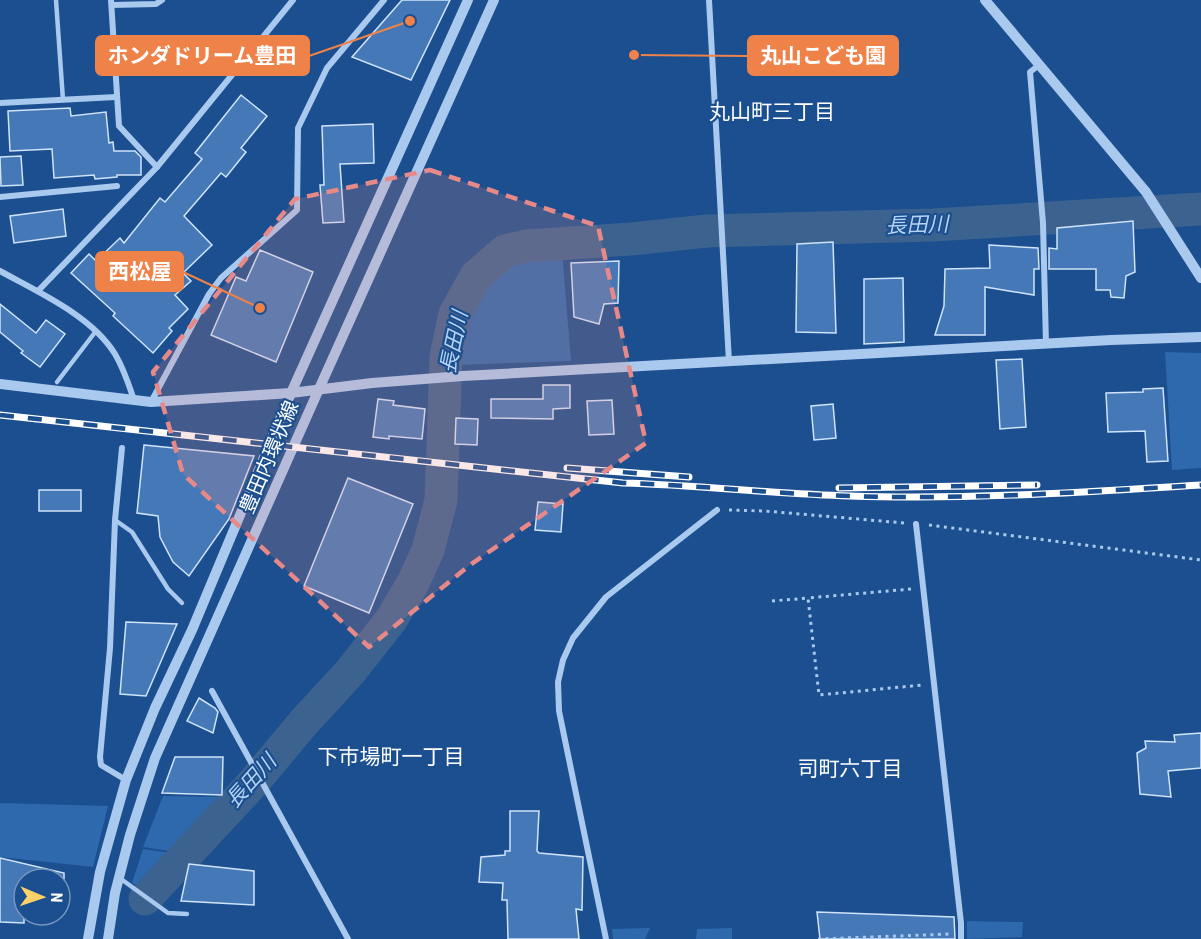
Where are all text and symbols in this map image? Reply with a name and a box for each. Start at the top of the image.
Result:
callout: ホンダドリーム豊田 [96,36,309,75]
callout: 丸山こども園 [748,36,898,75]
text: ホンダドリーム豊田 [108,44,296,68]
text: 丸山こども園 [760,44,886,68]
district label: 丸山町三丁目 [709,100,835,124]
water label: 長田川 [885,212,951,238]
callout: 西松屋 [96,252,183,291]
text: 西松屋 [109,260,172,284]
water label: 長田川 [436,307,473,375]
street label: 豊田内環状線 [235,397,303,517]
district label: 下市場町一丁目 [318,745,465,769]
water label: 長田川 [221,748,282,812]
district label: 司町六丁目 [798,757,903,781]
north arrow [12,867,72,927]
text: N [47,892,66,903]

